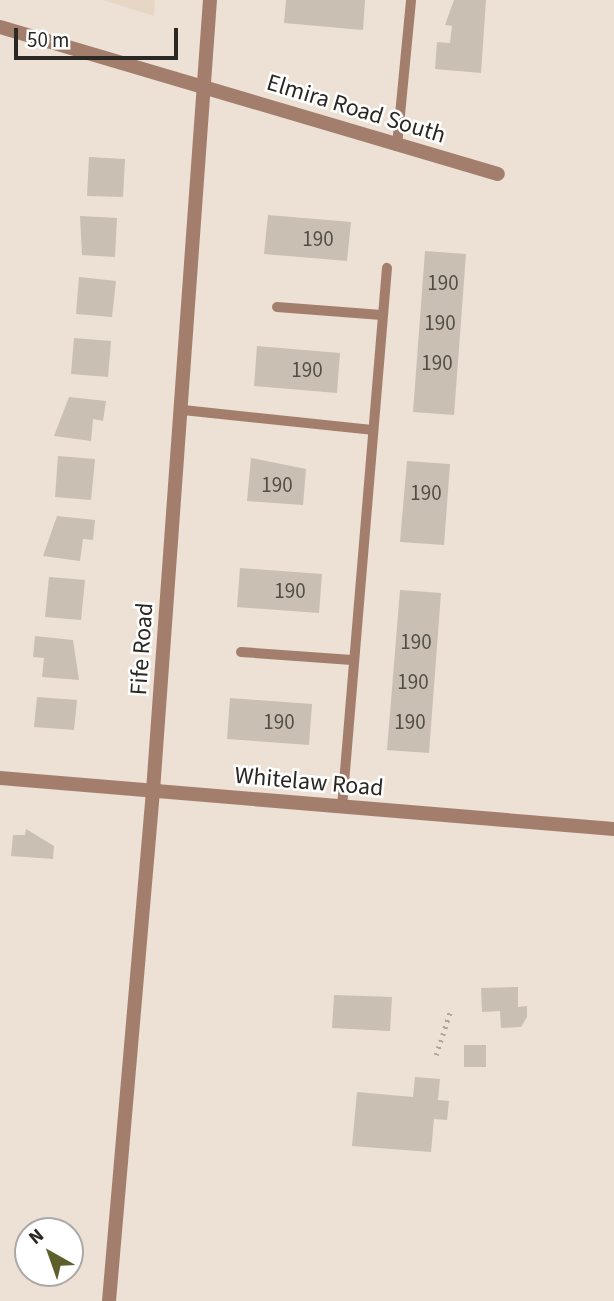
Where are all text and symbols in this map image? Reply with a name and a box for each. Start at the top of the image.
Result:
scale bar [18,14,182,58]
text: 50 m [27,25,69,55]
street label: Elmira Road South [263,68,449,150]
house number: 190 [302,226,334,252]
house number: 190 [427,270,459,296]
house number: 190 [424,310,456,336]
house number: 190 [421,350,453,376]
house number: 190 [291,357,323,383]
house number: 190 [261,472,293,498]
house number: 190 [410,480,442,506]
house number: 190 [274,578,306,604]
street label: Fife Road [124,602,160,696]
house number: 190 [400,629,432,655]
house number: 190 [397,669,429,695]
house number: 190 [263,709,295,735]
house number: 190 [394,709,426,735]
street label: Whitelaw Road [233,761,385,803]
north arrow [14,1217,84,1287]
text: N [23,1223,50,1251]

